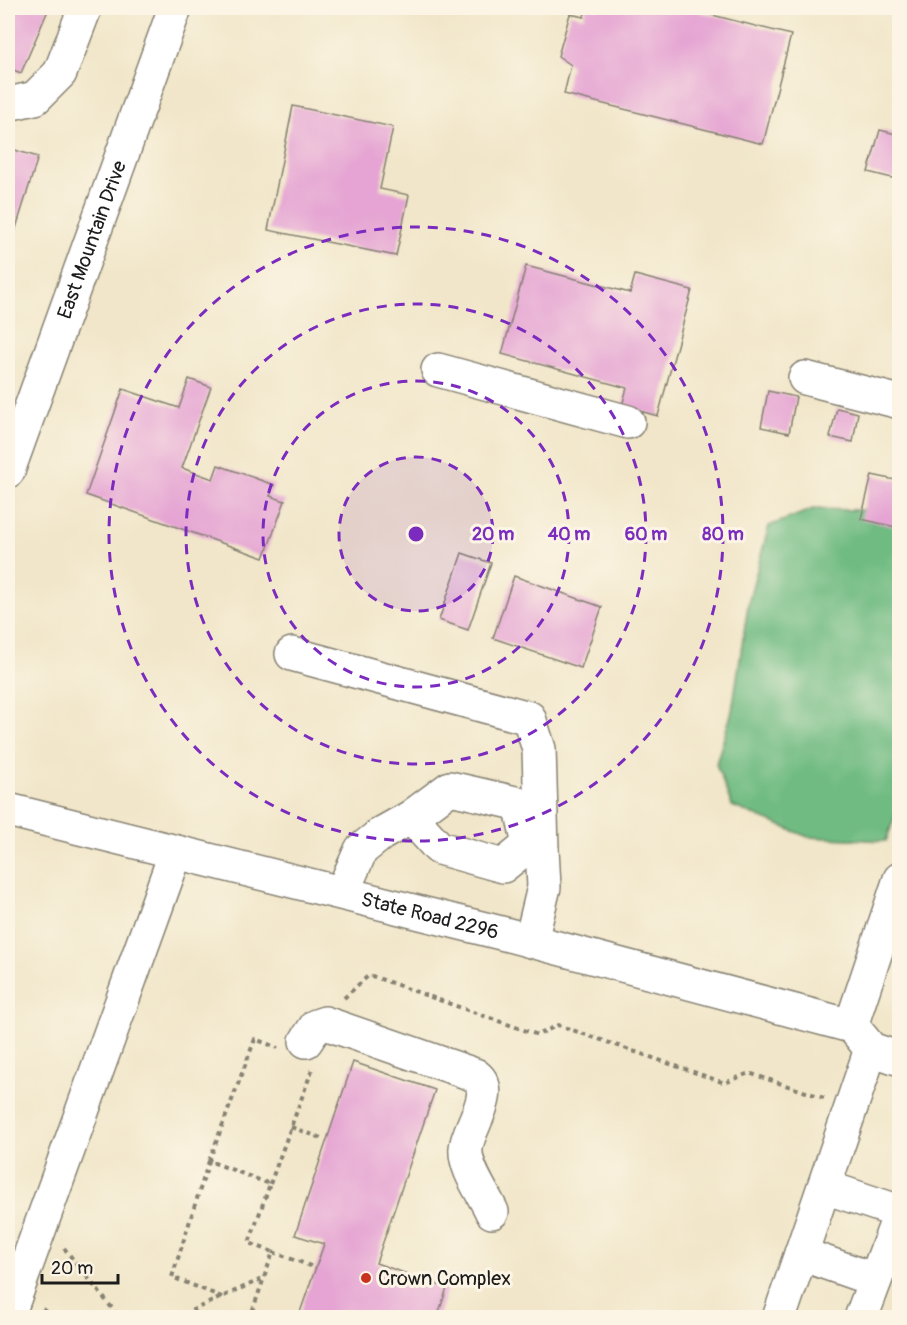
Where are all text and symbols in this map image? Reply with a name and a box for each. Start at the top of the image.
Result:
street label: East Mountain Drive [51,157,132,322]
text: 20 m [472,523,514,546]
text: 40 m [548,523,590,546]
text: 60 m [625,523,667,546]
text: 80 m [702,523,744,546]
centre of rings [406,524,426,544]
street label: State Road 2296 [359,886,501,944]
scale bar [42,1247,118,1285]
text: 20 m [51,1257,93,1280]
place label: Crown Complex [378,1266,511,1291]
marker: Crown Complex [359,1271,373,1285]

